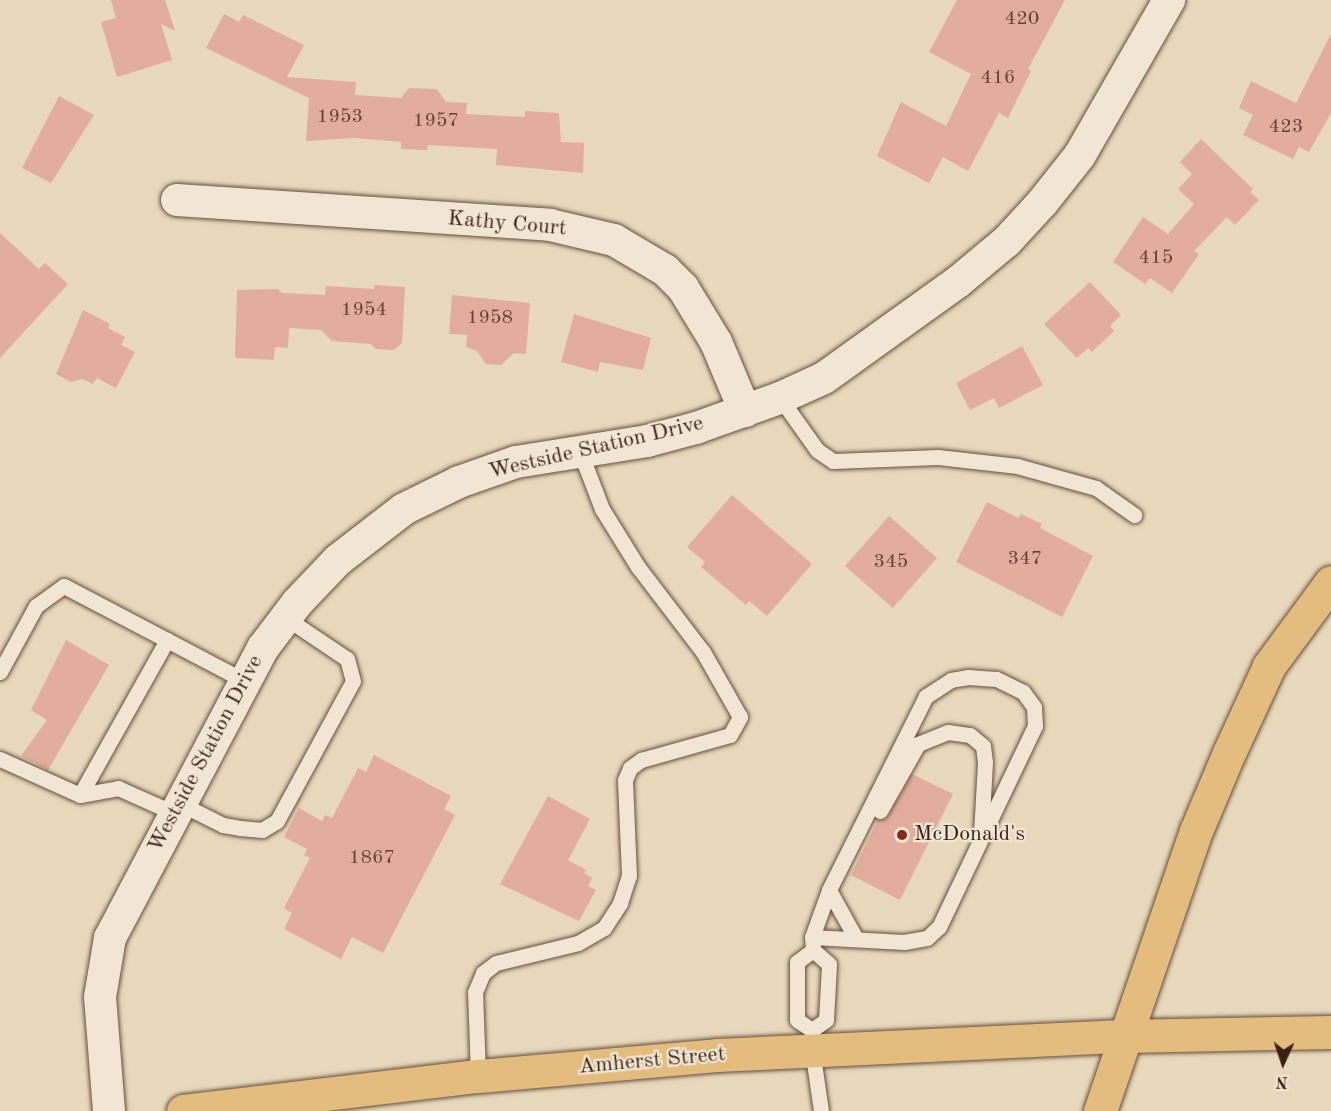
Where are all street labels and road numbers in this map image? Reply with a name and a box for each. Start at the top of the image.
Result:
street label: Kathy Court [447,206,567,242]
street label: Westside Station Drive [486,410,706,486]
street label: Westside Station Drive [143,651,269,857]
street label: Amherst Street [578,1041,726,1081]

